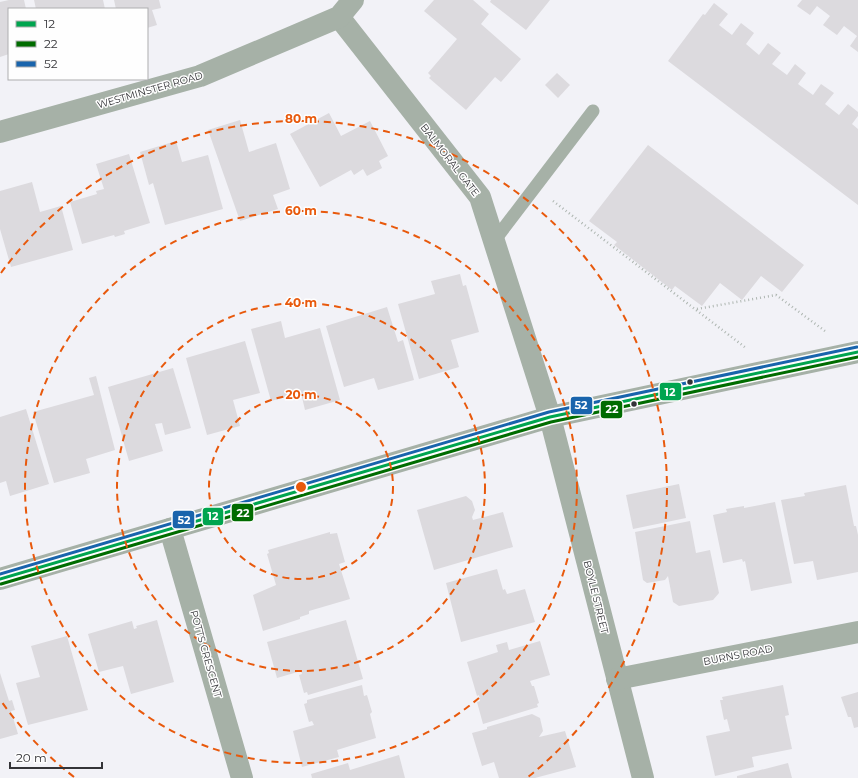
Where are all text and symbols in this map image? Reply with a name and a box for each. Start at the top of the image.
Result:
legend [8,8,148,80]
text: 12 [44,16,55,31]
text: 22 [44,36,58,51]
text: 52 [44,56,58,71]
street label: WESTMINSTER ROAD [96,69,204,111]
text: 80 m [285,111,317,126]
street label: BALMORAL GATE [418,121,483,199]
text: 60 m [285,203,317,218]
text: 40 m [285,295,317,310]
unlabelled marker [685,377,695,387]
line badge: 12 [659,382,682,401]
text: 12 [665,385,676,399]
text: 20 m [285,387,317,402]
line badge: 52 [570,396,593,415]
text: 52 [575,398,588,412]
unlabelled marker [629,399,639,409]
line badge: 22 [600,400,623,419]
text: 22 [606,402,619,416]
centre of rings [294,480,308,494]
line badge: 22 [231,503,254,522]
text: 22 [237,506,250,520]
line badge: 12 [202,507,224,526]
text: 12 [208,509,219,523]
line badge: 52 [172,510,195,529]
text: 52 [178,513,191,527]
street label: BOYLE STREET [581,559,611,635]
street label: POTTS CRESCENT [187,609,225,700]
street label: BURNS ROAD [702,642,774,668]
scale bar [10,744,102,770]
text: 20 m [16,750,47,765]

